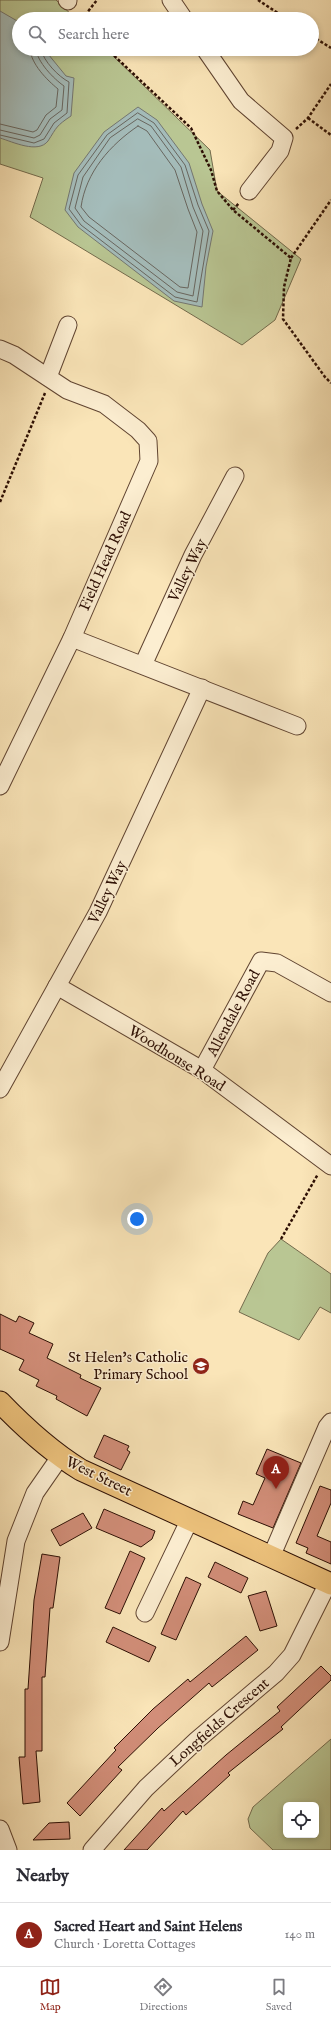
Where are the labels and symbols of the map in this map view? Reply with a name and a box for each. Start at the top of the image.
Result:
street label: Field Head Road [75,508,136,614]
street label: Valley Way [164,535,211,606]
street label: Valley Way [84,857,131,928]
street label: Allendale Road [202,966,265,1061]
street label: Woodhouse Road [125,1021,230,1096]
your location [127,1209,147,1229]
place label: St Helen's Catholic Primary School [68,1348,189,1384]
school or university icon: St Helen's Catholic Primary School [191,1356,211,1376]
street label: West Street [63,1452,135,1501]
pin: A [263,1456,289,1489]
street label: Longfields Crescent [166,1674,273,1771]

